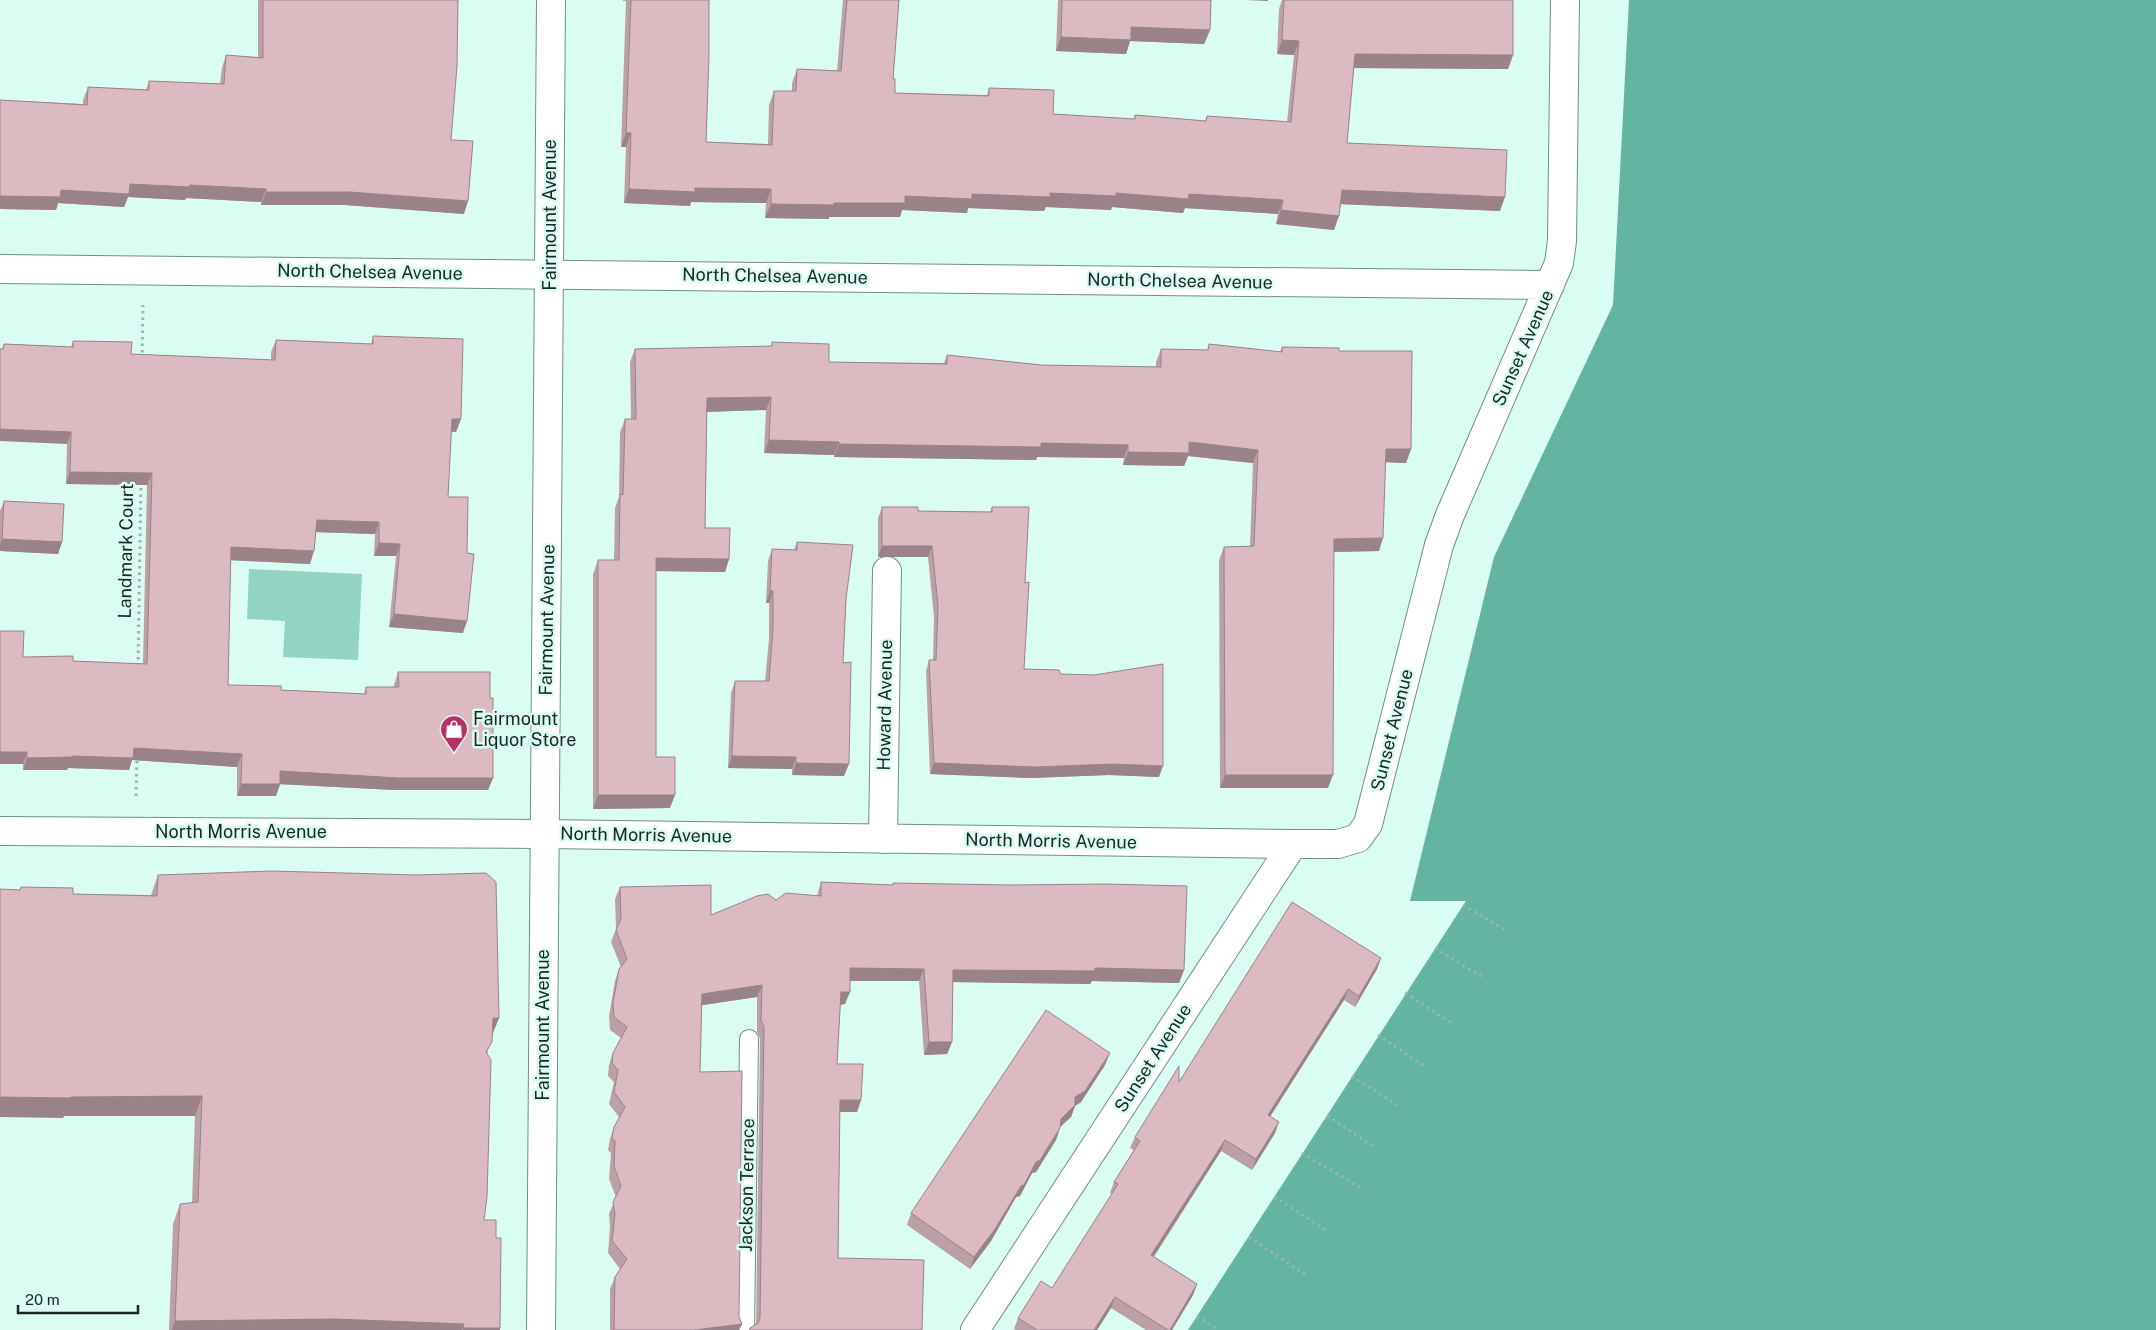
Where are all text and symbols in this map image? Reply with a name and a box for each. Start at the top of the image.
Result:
street label: Fairmount Avenue [539,139,560,291]
street label: North Chelsea Avenue [277,259,463,284]
street label: North Chelsea Avenue [682,263,868,288]
street label: North Chelsea Avenue [1087,268,1273,293]
street label: Sunset Avenue [1488,286,1558,409]
street label: Landmark Court [114,483,137,619]
street label: Fairmount Avenue [535,544,558,696]
street label: Howard Avenue [873,639,896,771]
street label: Sunset Avenue [1366,667,1417,793]
place label: Fairmount Liquor Store [473,708,576,750]
shop icon: Fairmount Liquor Store [439,714,469,753]
street label: North Morris Avenue [155,821,327,842]
street label: North Morris Avenue [560,823,732,846]
street label: North Morris Avenue [965,829,1137,852]
street label: Fairmount Avenue [532,949,553,1101]
street label: Sunset Avenue [1110,1000,1195,1116]
street label: Jackson Terrace [735,1118,758,1252]
scale bar [18,1282,138,1314]
text: 20 m [25,1291,60,1308]

